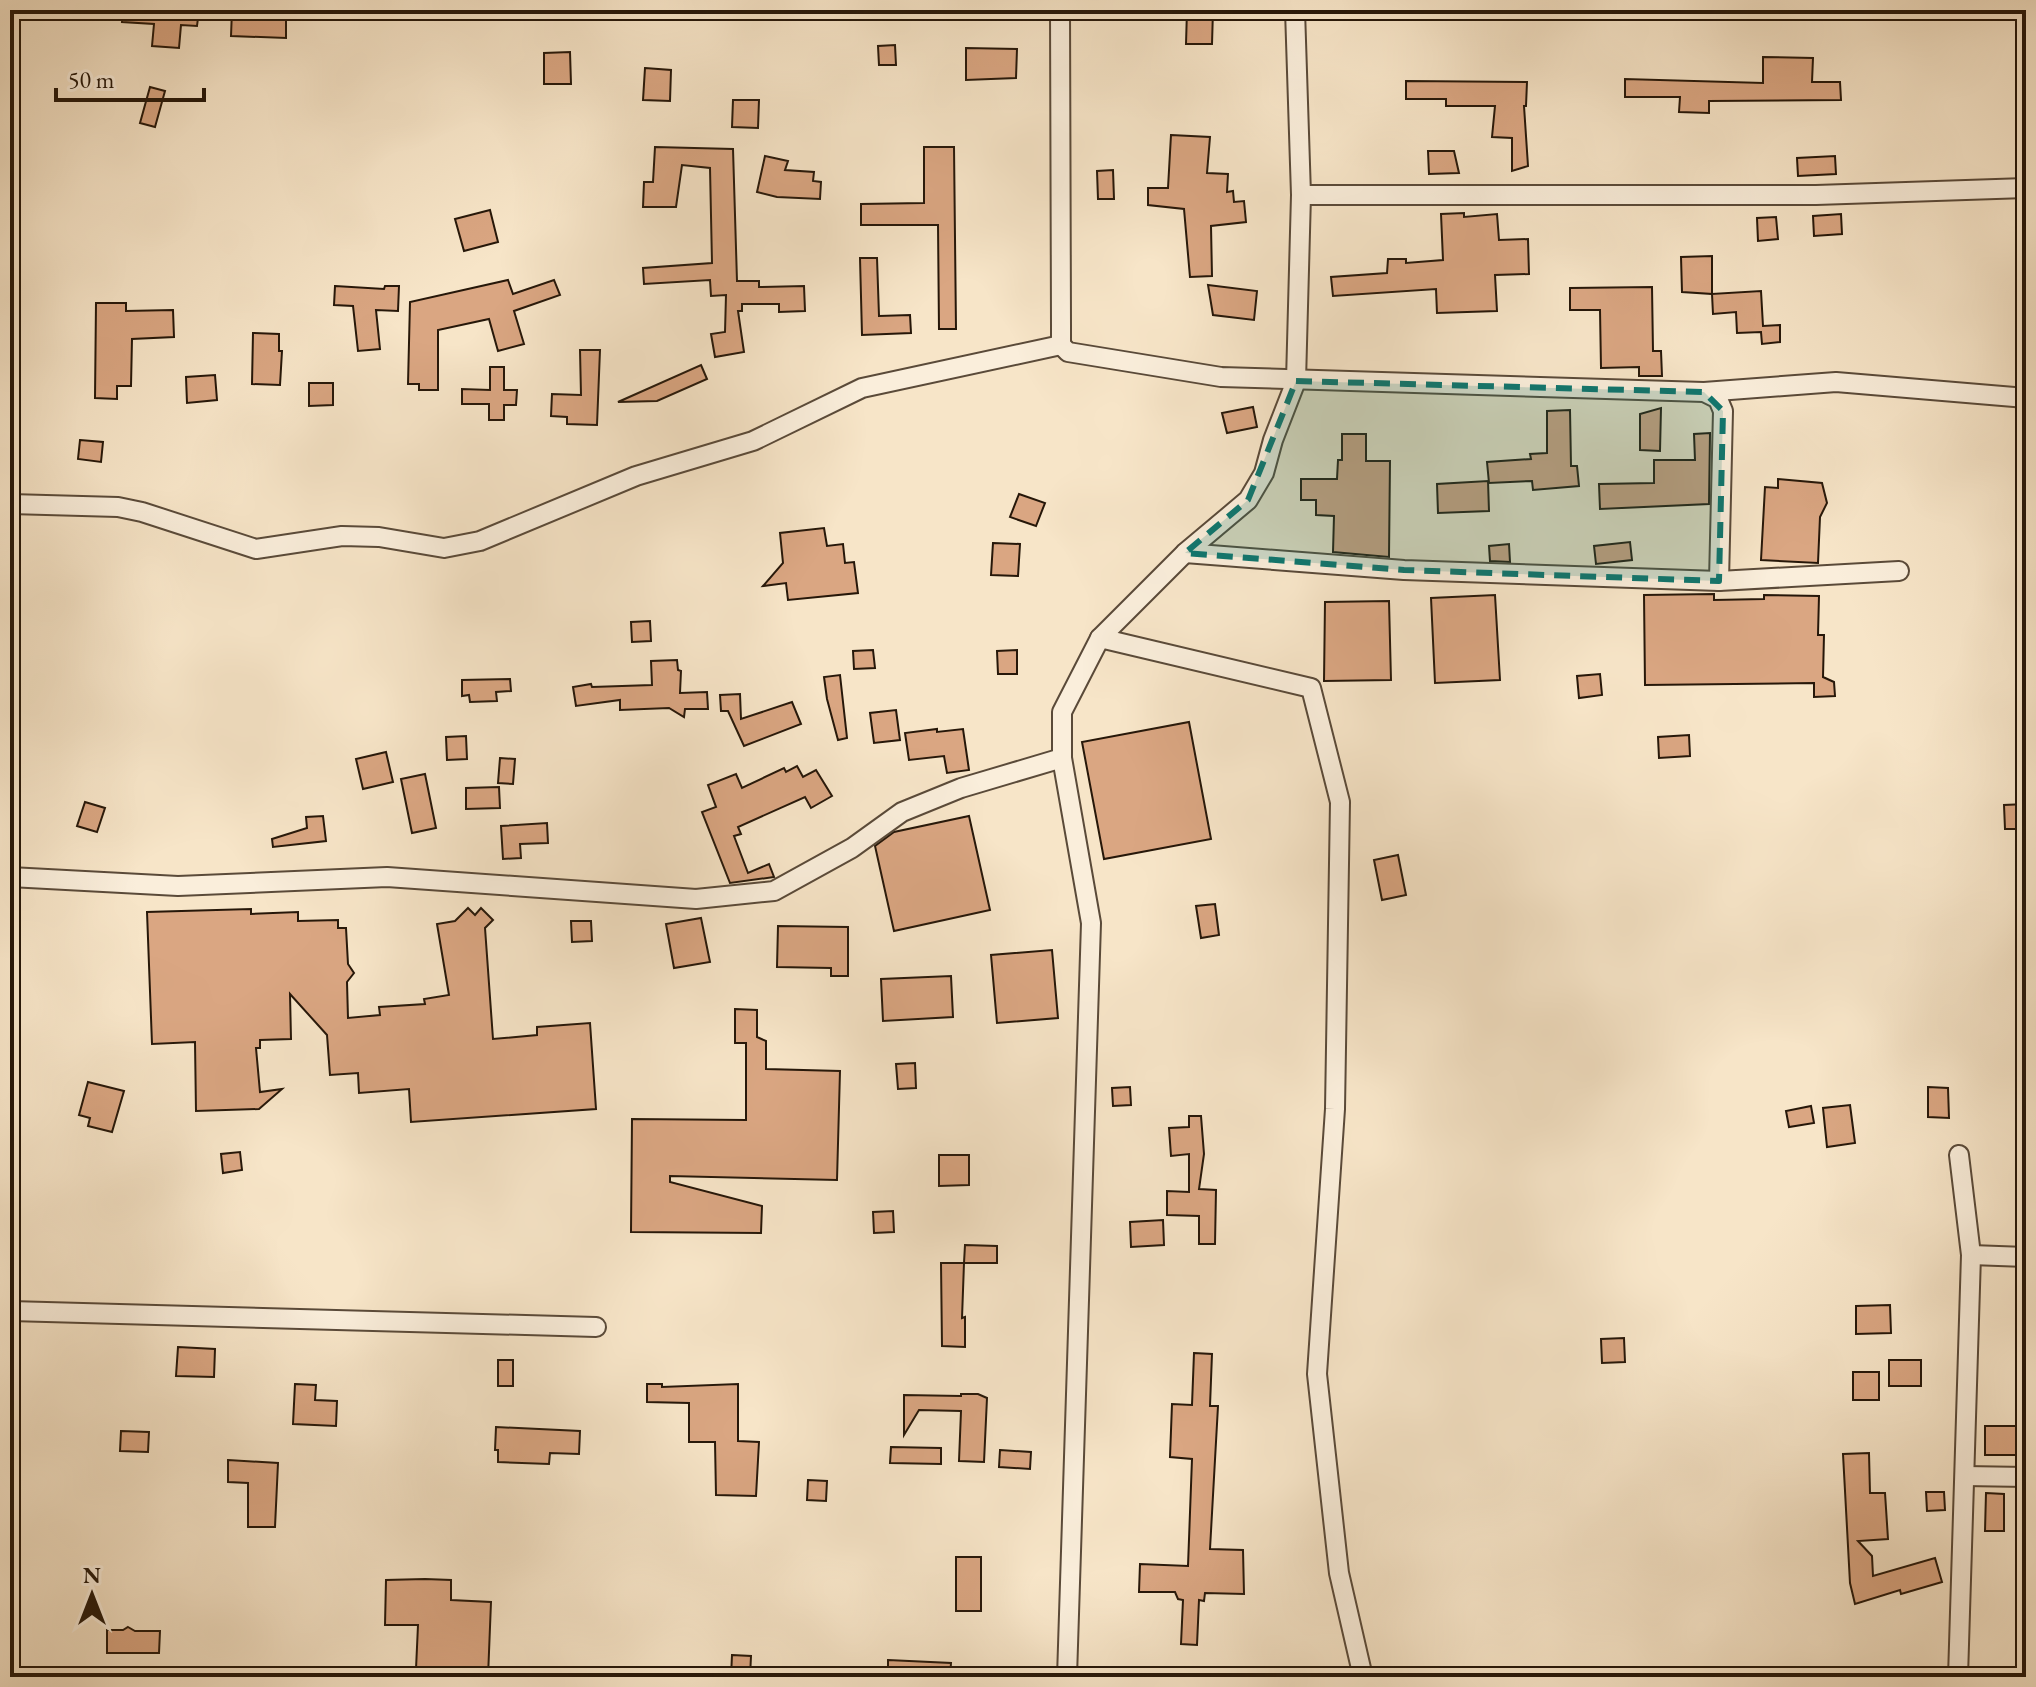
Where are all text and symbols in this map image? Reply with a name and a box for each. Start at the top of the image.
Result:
scale bar [56,52,204,102]
text: 50 m [68,64,115,95]
north arrow [52,1555,132,1635]
text: N [83,1561,101,1590]

